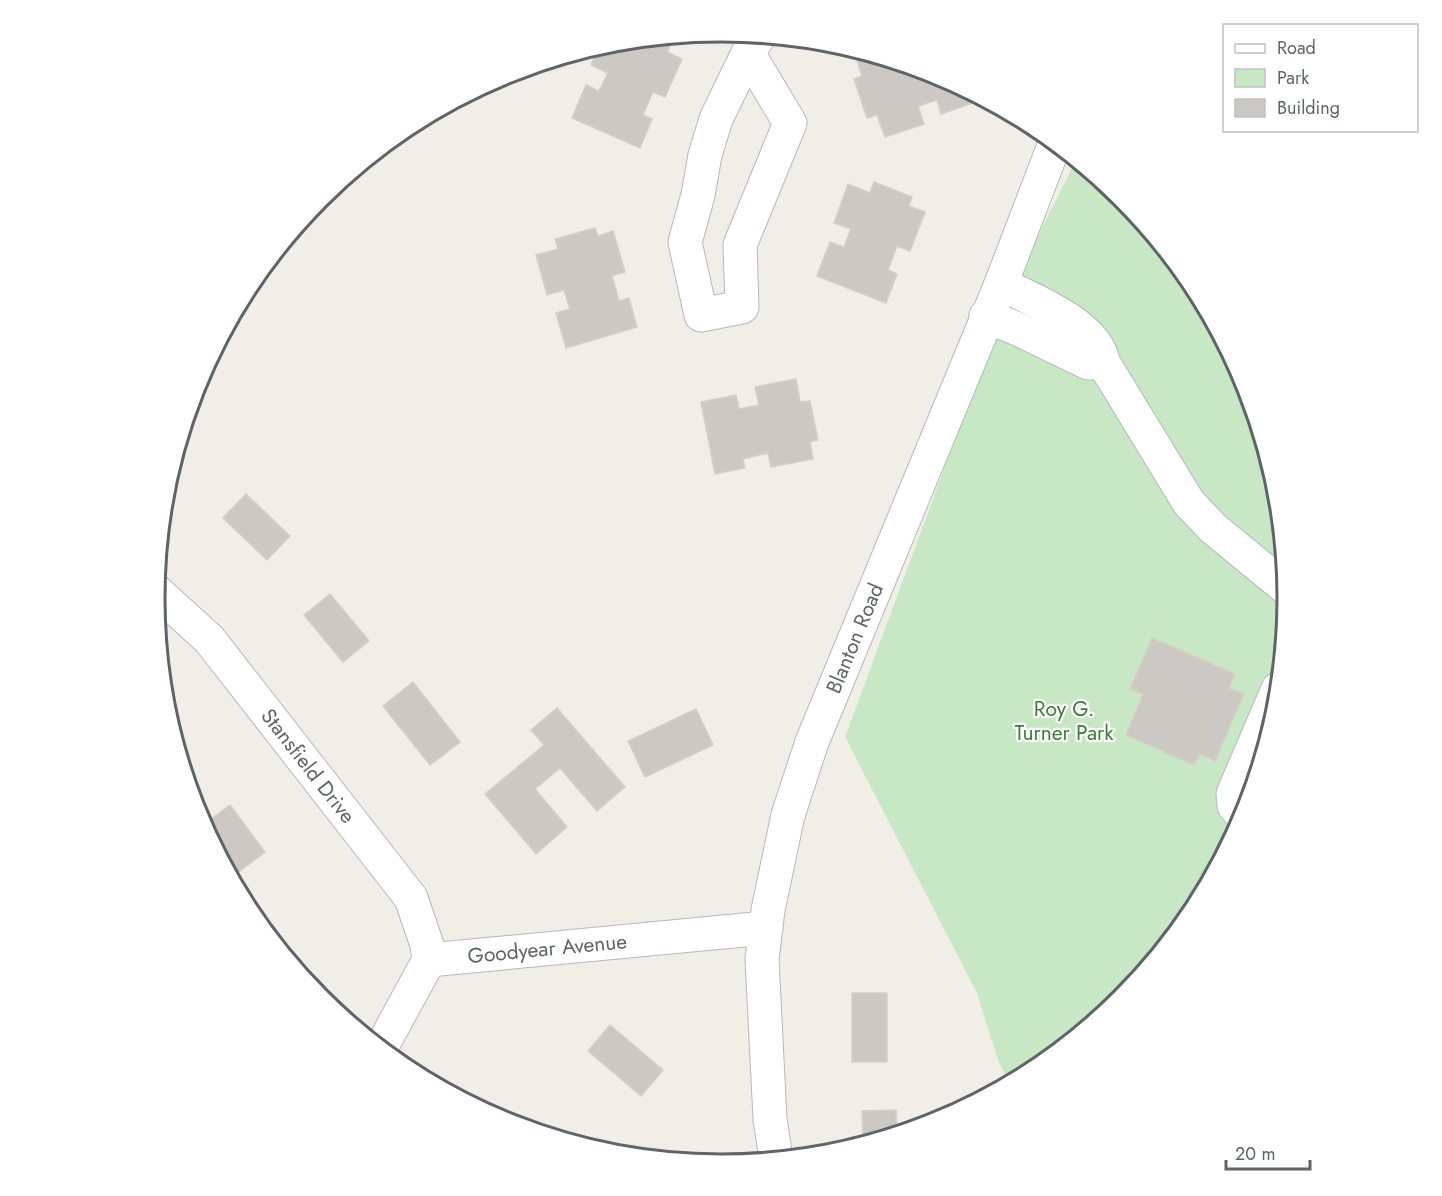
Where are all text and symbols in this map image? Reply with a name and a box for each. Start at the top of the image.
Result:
legend [1223,24,1418,132]
text: Road [1277,35,1316,61]
text: Park [1277,65,1309,91]
text: Building [1277,95,1340,121]
street label: Blanton Road [819,579,891,698]
park label: Roy G. Turner Park [1014,694,1114,748]
street label: Stansfield Drive [254,702,363,830]
street label: Goodyear Avenue [466,926,628,971]
scale bar [1226,1133,1310,1171]
text: 20 m [1235,1141,1275,1167]

